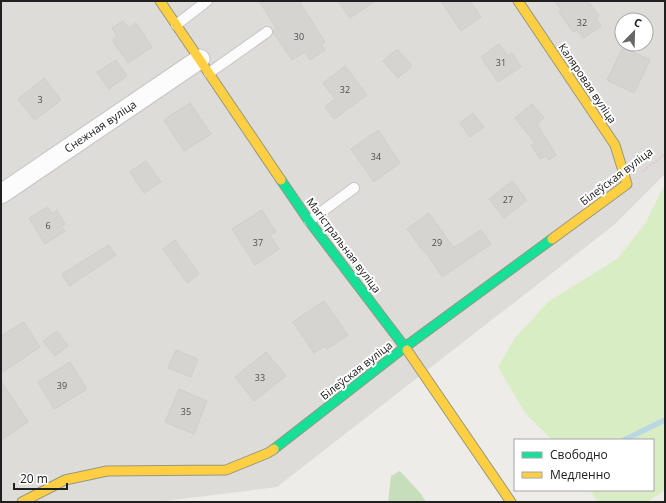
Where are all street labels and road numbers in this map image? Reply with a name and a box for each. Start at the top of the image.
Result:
street label: Каляровая вуліца [556,40,620,126]
street label: Снежная вуліца [61,96,139,156]
street label: Білеўская вуліца [577,144,655,208]
street label: Магістральная вуліца [303,194,385,296]
street label: Білеўская вуліца [317,337,395,403]

